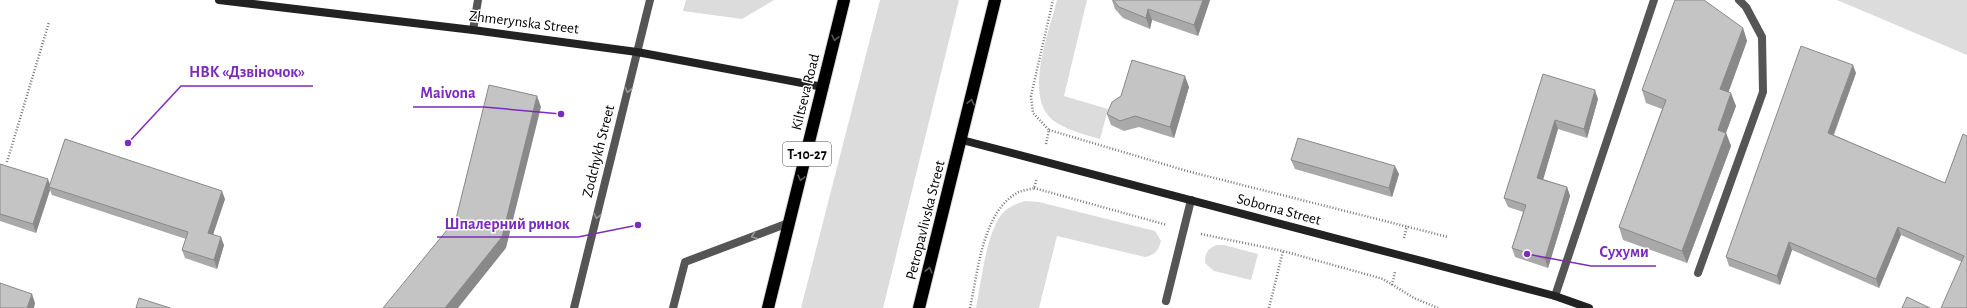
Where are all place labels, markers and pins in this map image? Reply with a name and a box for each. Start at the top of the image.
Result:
callout: НВК «Дзвіночок» [181,58,313,86]
callout: Maivona [413,79,484,107]
callout: Шпалерний ринок [437,209,578,237]
callout: Сухуми [1591,238,1656,266]

